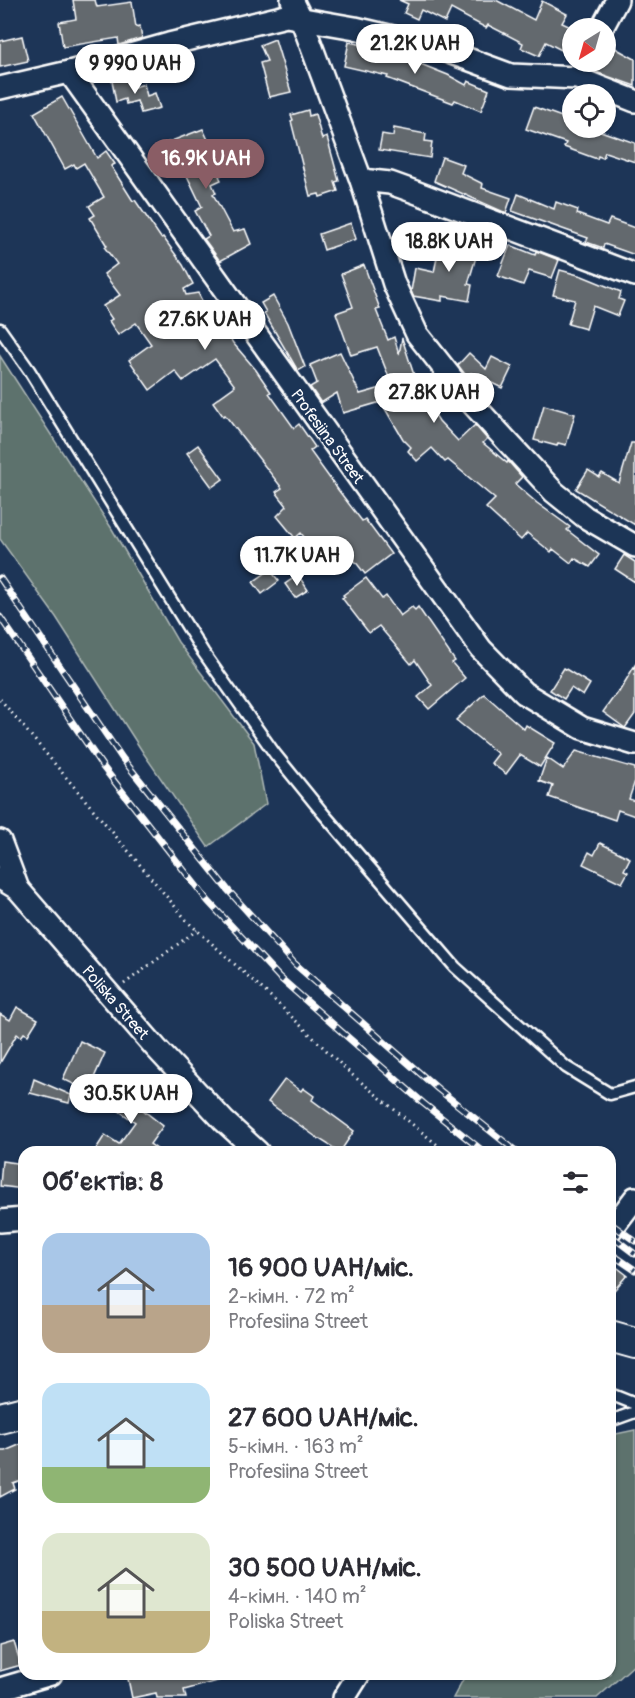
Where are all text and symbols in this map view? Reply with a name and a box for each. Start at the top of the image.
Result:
north arrow [562,18,616,72]
map controls [562,18,616,138]
pin: 21.2K UAH [346,24,484,75]
text: 21.2K UAH [370,31,460,56]
pin: 9 990 UAH [66,44,204,95]
text: 9 990 UAH [89,51,181,76]
button: locate [562,84,616,138]
pin: 16.9K UAH [137,139,275,190]
text: 16.9K UAH [161,146,251,171]
pin: 18.8K UAH [380,222,518,273]
text: 18.8K UAH [405,229,493,254]
pin: 27.6K UAH [136,300,274,351]
text: 27.6K UAH [158,307,252,332]
pin: 27.8K UAH [365,373,503,424]
text: 27.8K UAH [388,380,480,405]
street label: Profesiina Street [286,385,369,488]
pin: 11.7K UAH [228,536,366,587]
text: 11.7K UAH [254,543,340,568]
street label: Poliska Street [77,961,153,1044]
pin: 30.5K UAH [62,1074,200,1125]
text: 30.5K UAH [83,1081,179,1106]
text: Об’єктів: 8 [42,1166,163,1198]
icon: filters [559,1166,592,1199]
text: 16 900 UAH/міс. [228,1252,414,1284]
icon: home [90,1257,162,1329]
text: 2-кімн. · 72 m² [228,1284,355,1309]
text: Profesiina Street [228,1309,368,1334]
text: 27 600 UAH/міс. [228,1402,419,1434]
icon: home [90,1407,162,1479]
text: 5-кімн. · 163 m² [228,1434,363,1459]
text: Profesiina Street [228,1459,368,1484]
text: 30 500 UAH/міс. [228,1552,422,1584]
icon: home [90,1557,162,1629]
text: 4-кімн. · 140 m² [228,1584,367,1609]
text: Poliska Street [228,1609,343,1634]

